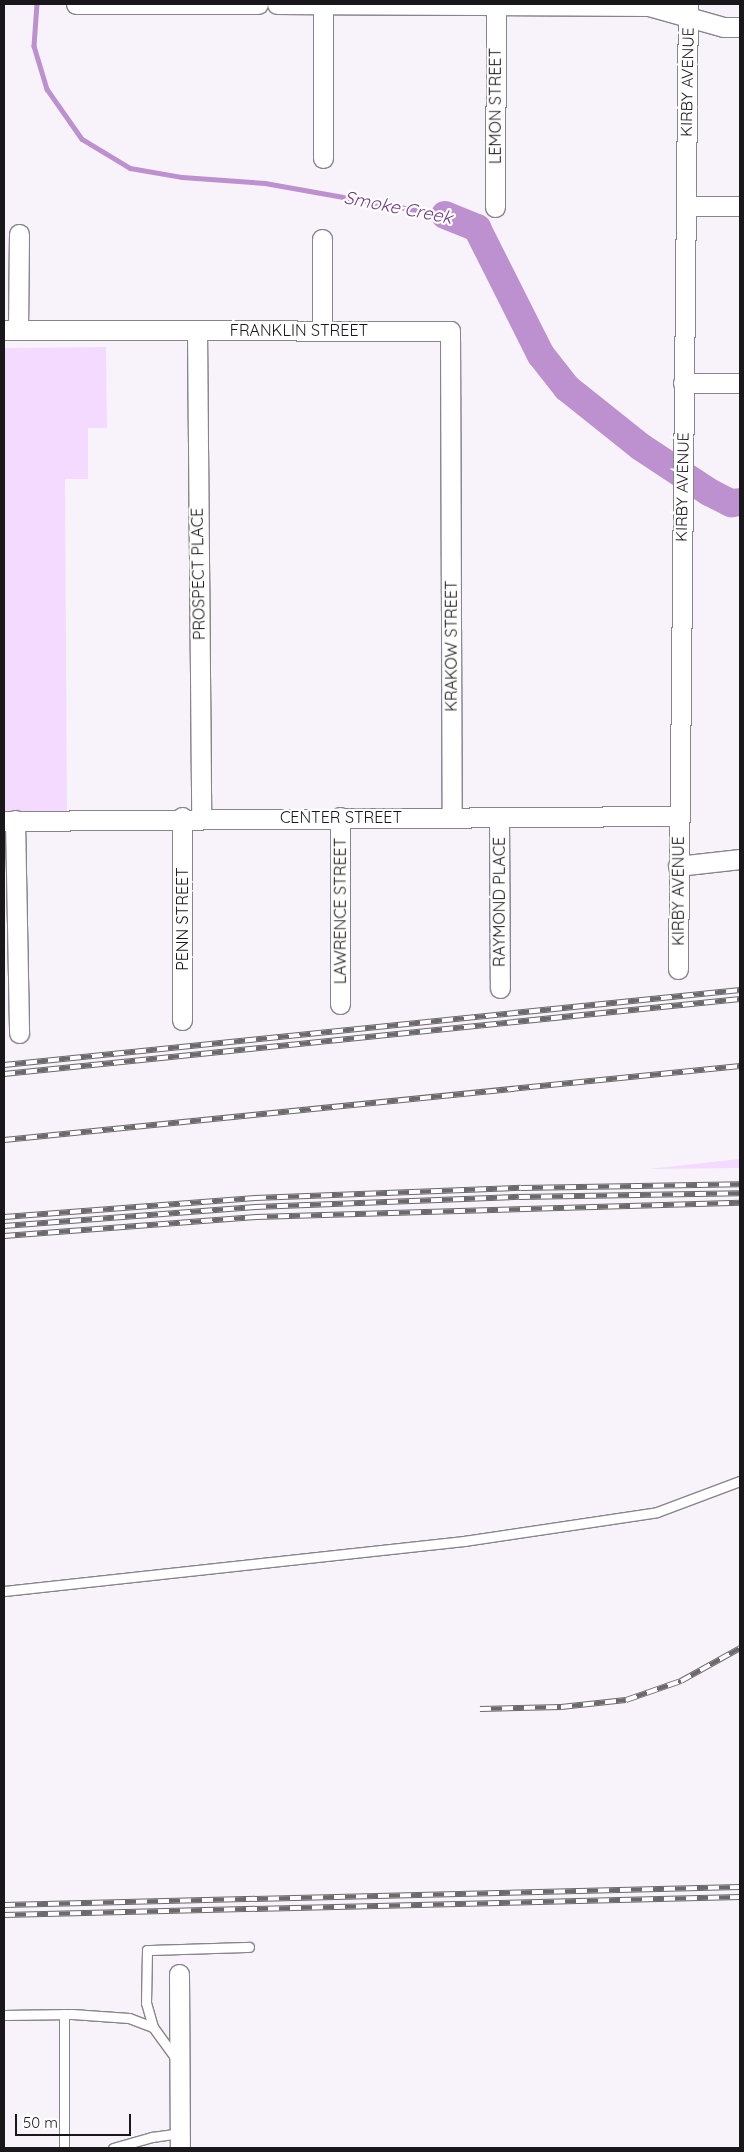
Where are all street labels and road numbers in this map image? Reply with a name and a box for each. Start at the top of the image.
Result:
street label: KIRBY AVENUE [676,27,698,137]
street label: LEMON STREET [485,48,505,164]
street label: FRANKLIN STREET [230,320,368,340]
street label: KIRBY AVENUE [671,432,693,542]
street label: PROSPECT PLACE [187,508,209,640]
street label: KRAKOW STREET [441,580,461,712]
street label: CENTER STREET [280,807,402,827]
street label: KIRBY AVENUE [668,836,688,946]
street label: RAYMOND PLACE [489,837,509,967]
street label: LAWRENCE STREET [330,838,350,984]
street label: PENN STREET [172,867,192,971]

